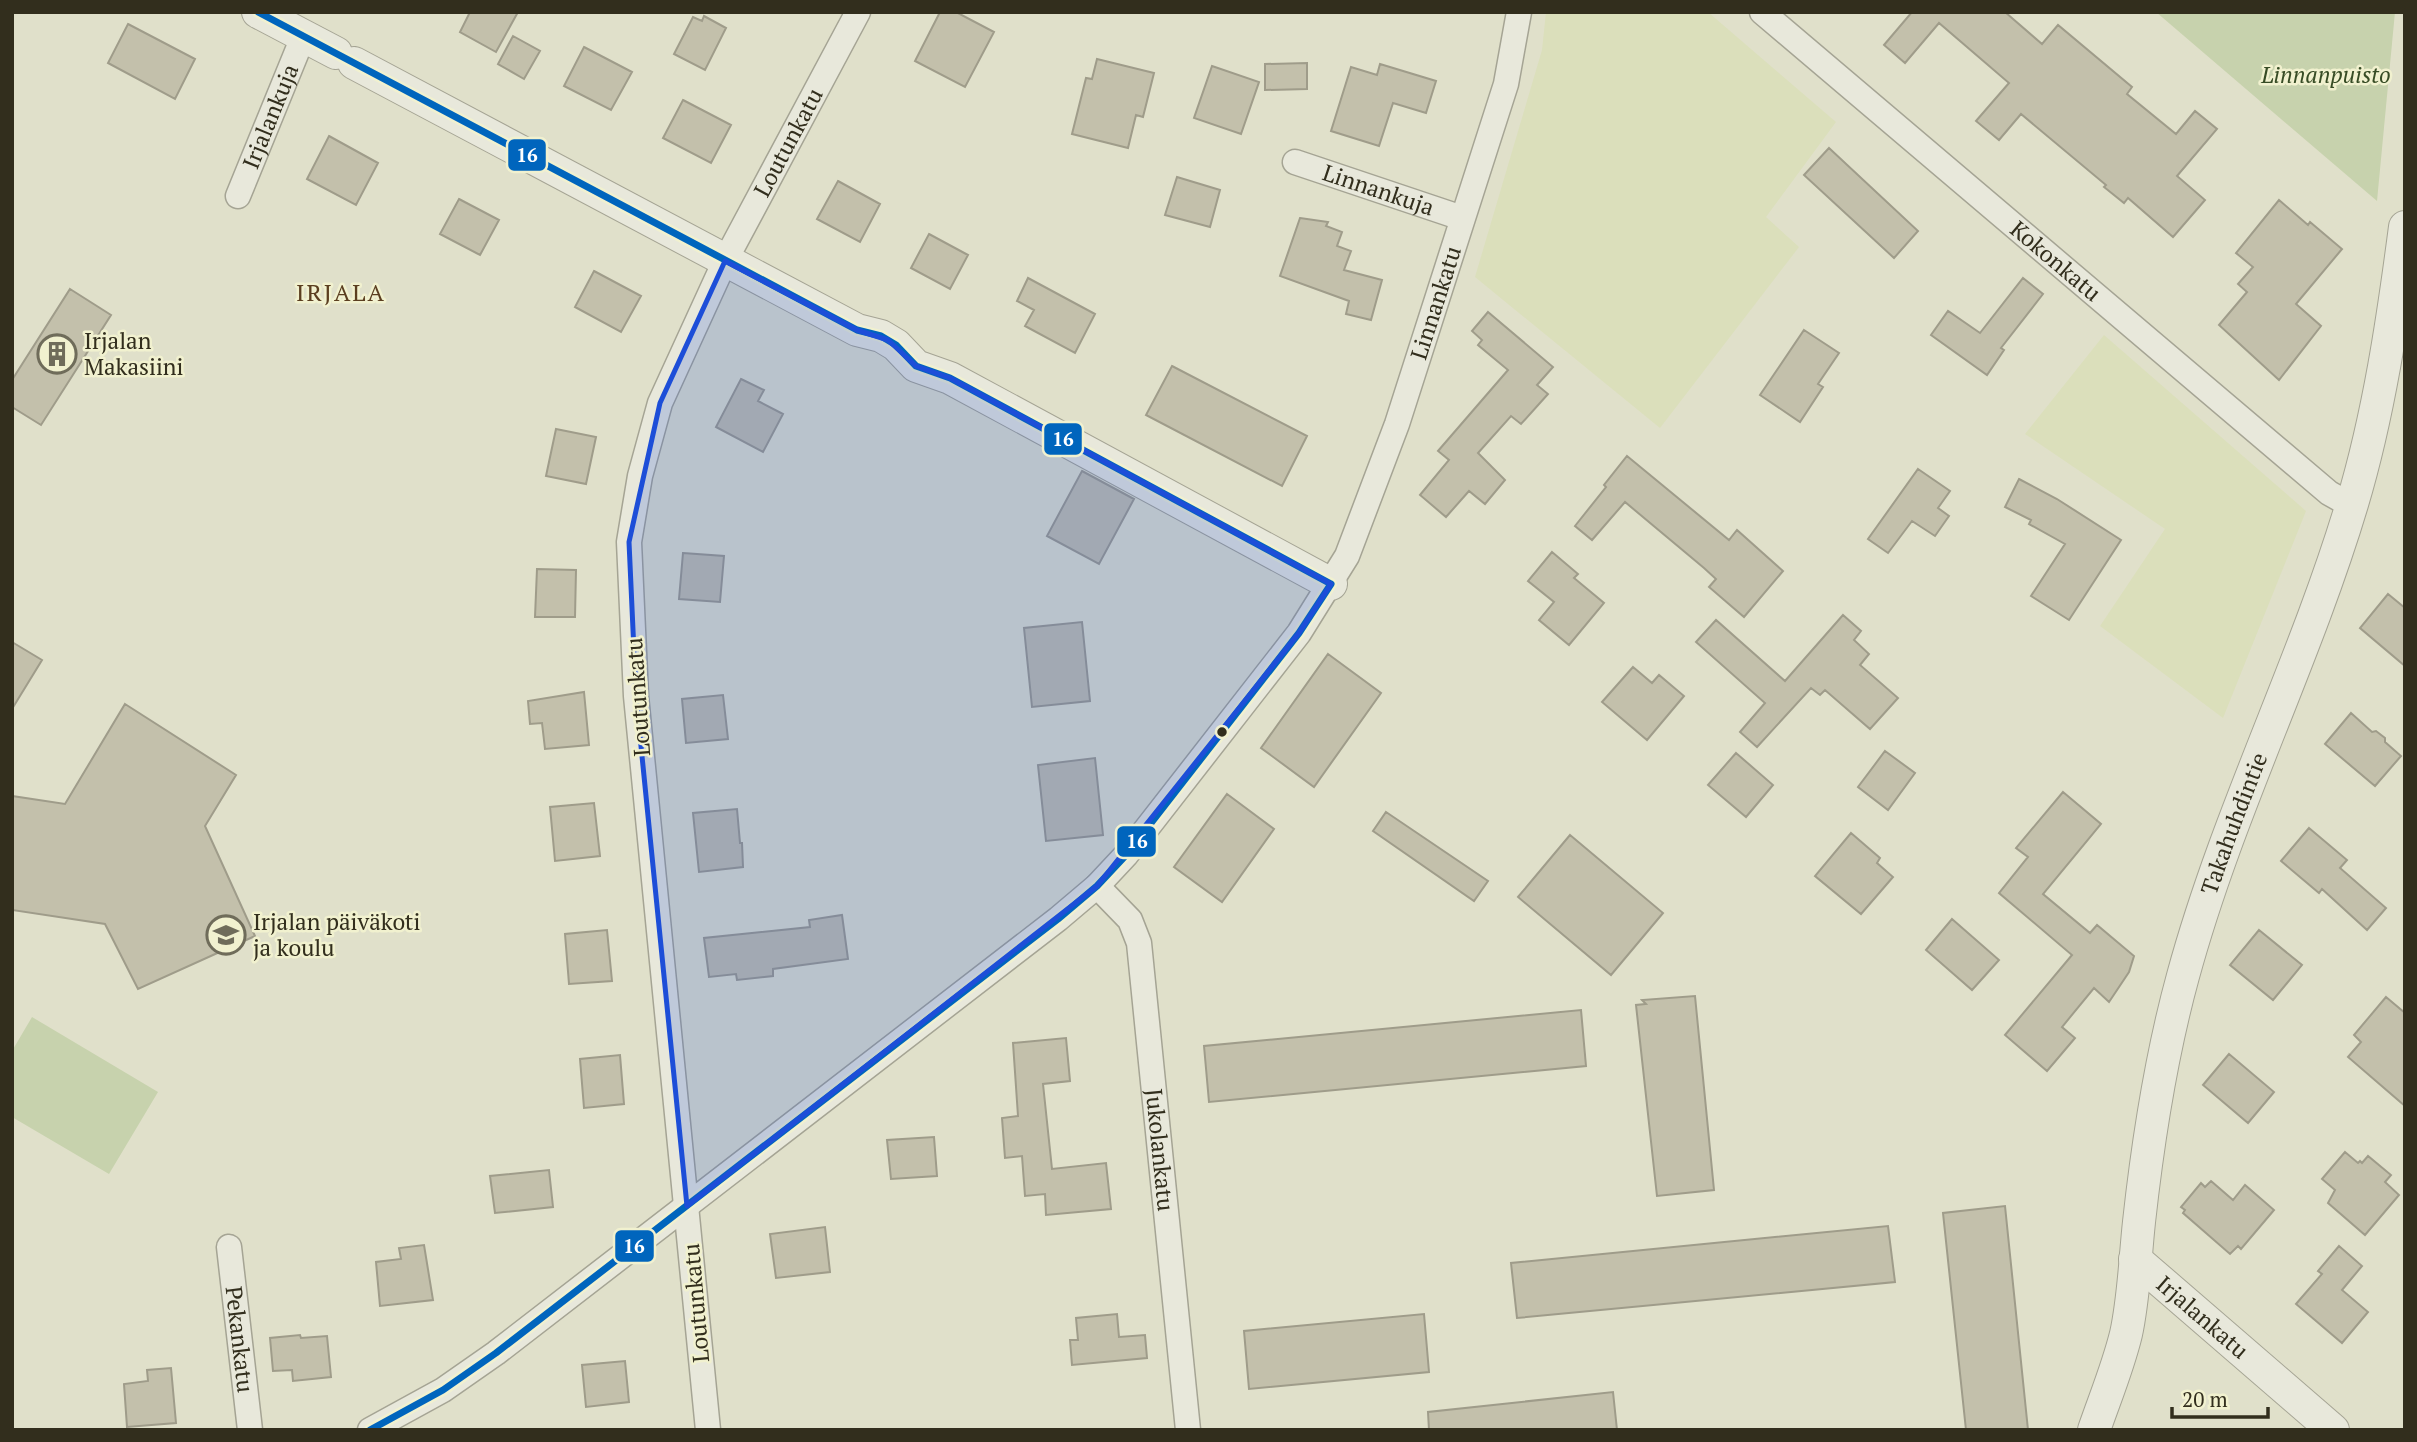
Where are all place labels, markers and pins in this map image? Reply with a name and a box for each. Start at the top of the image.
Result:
place label: Irjalan Makasiini [84,325,184,382]
building icon: Irjalan Makasiini [36,333,78,375]
unlabelled marker [1215,725,1229,739]
place label: Irjalan päiväkoti ja koulu [253,906,420,963]
school or university icon: Irjalan päiväkoti ja koulu [205,914,247,956]

